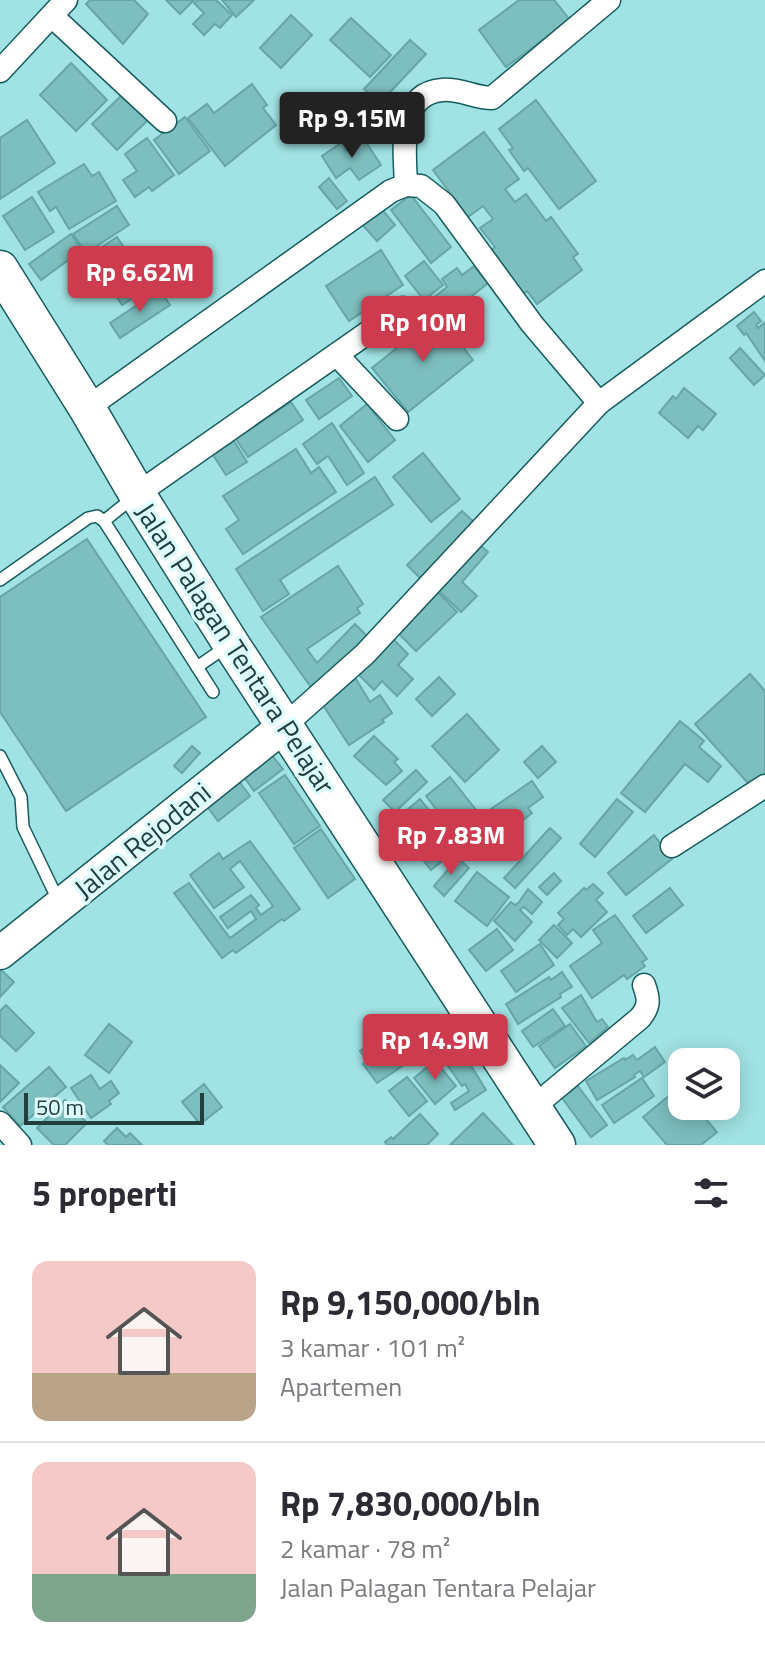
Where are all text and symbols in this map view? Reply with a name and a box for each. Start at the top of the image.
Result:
pin: Rp 9.15M [269,92,435,160]
text: Rp 9.15M [298,98,406,137]
pin: Rp 6.62M [57,246,223,314]
text: Rp 6.62M [86,252,194,291]
pin: Rp 10M [358,296,488,364]
text: Rp 10M [379,302,467,341]
street label: Jalan Palagan Tentara Pelajar [125,494,347,803]
street label: Jalan Rejodani [64,771,220,909]
pin: Rp 7.83M [368,809,534,877]
text: Rp 7.83M [397,815,505,854]
pin: Rp 14.9M [352,1014,518,1082]
text: Rp 14.9M [381,1020,489,1059]
map controls [668,1048,740,1120]
button: layers [668,1048,740,1120]
scale bar [24,1089,204,1125]
text: 50 m [36,1090,84,1124]
text: 5 properti [32,1167,177,1219]
icon: filters [689,1171,733,1215]
text: Rp 9,150,000/bln [280,1276,541,1328]
icon: home [96,1293,192,1389]
text: 3 kamar · 101 m² [280,1328,465,1367]
text: Apartemen [280,1367,402,1406]
text: Rp 7,830,000/bln [280,1477,541,1529]
icon: home [96,1494,192,1590]
text: 2 kamar · 78 m² [280,1529,450,1568]
text: Jalan Palagan Tentara Pelajar [280,1568,596,1607]

